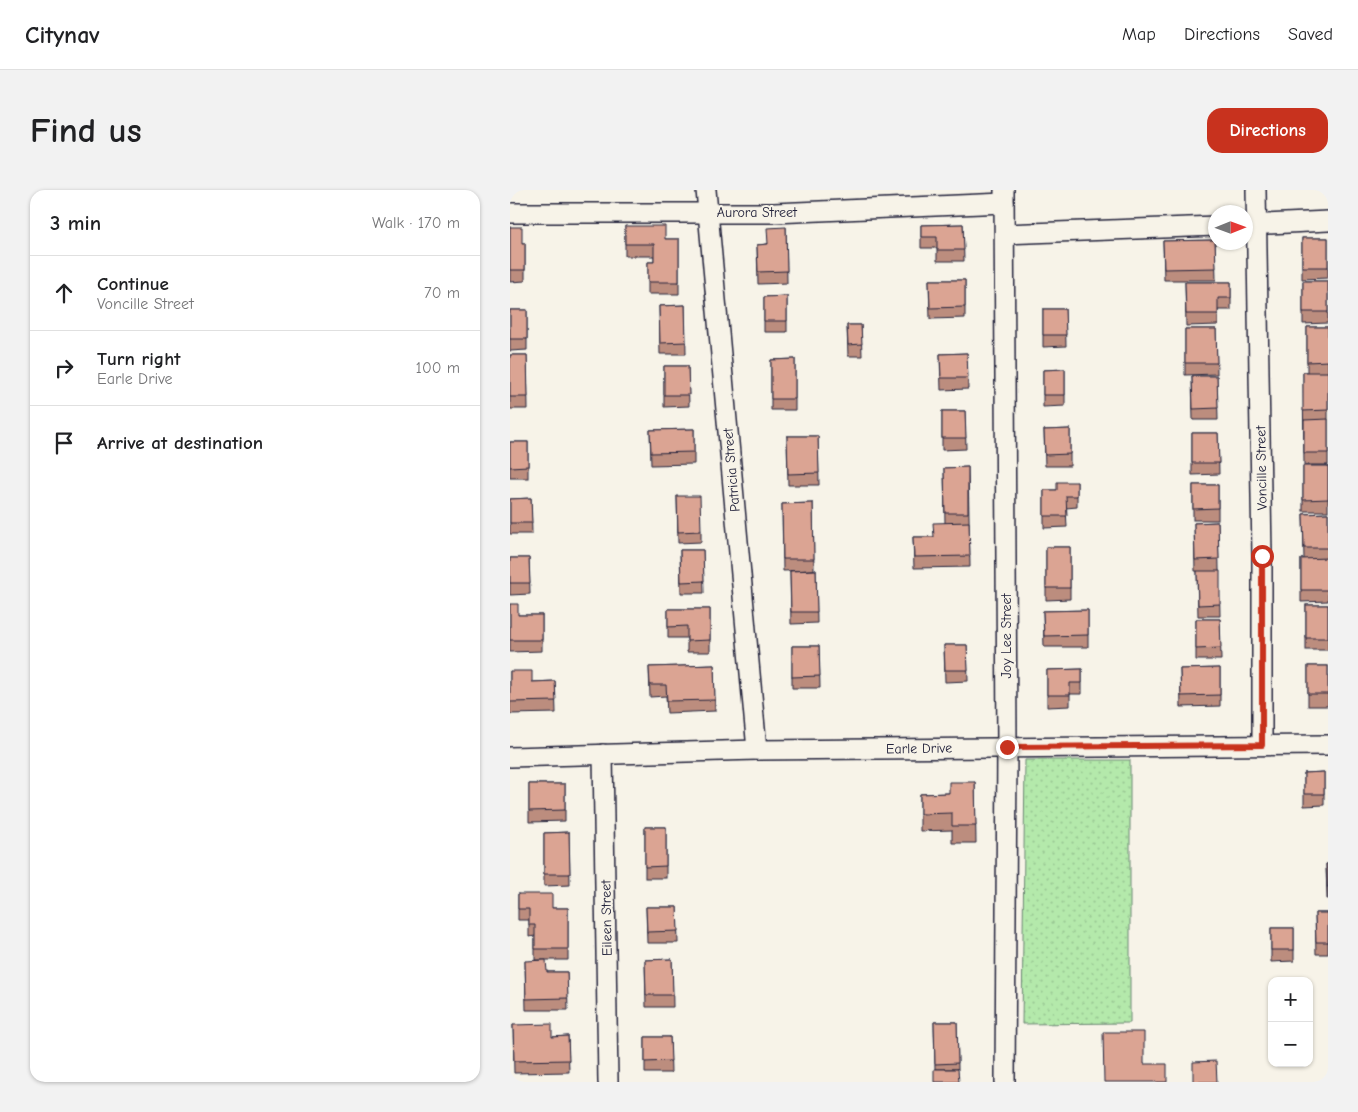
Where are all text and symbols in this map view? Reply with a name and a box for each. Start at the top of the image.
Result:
text: Citynav [25,21,100,49]
text: Map [1122,24,1156,45]
text: Directions [1184,24,1260,45]
text: Saved [1288,24,1333,45]
button: Directions [1207,108,1328,153]
text: Find us [30,110,142,151]
street label: Aurora Street [717,204,798,221]
north arrow [1208,205,1253,250]
text: 3 min [50,211,101,235]
text: Walk · 170 m [372,214,460,232]
text: Continue [97,273,169,295]
icon: ahead [50,279,78,307]
text: 70 m [424,284,460,302]
text: Voncille Street [97,295,194,313]
text: Turn right [97,348,181,370]
icon: right [50,354,78,382]
text: 100 m [416,359,460,377]
text: Earle Drive [97,370,173,388]
street label: Voncille Street [1252,425,1271,510]
street label: Patricia Street [719,426,744,513]
icon: arrive [50,429,78,457]
text: Arrive at destination [97,432,263,454]
route start [1251,545,1274,568]
street label: Joy Lee Street [998,592,1015,679]
route end [996,736,1019,759]
street label: Earle Drive [886,739,952,758]
street label: Eileen Street [597,879,616,956]
map controls [1268,977,1313,1067]
button: + [1268,977,1313,1022]
button: − [1268,1022,1313,1067]

